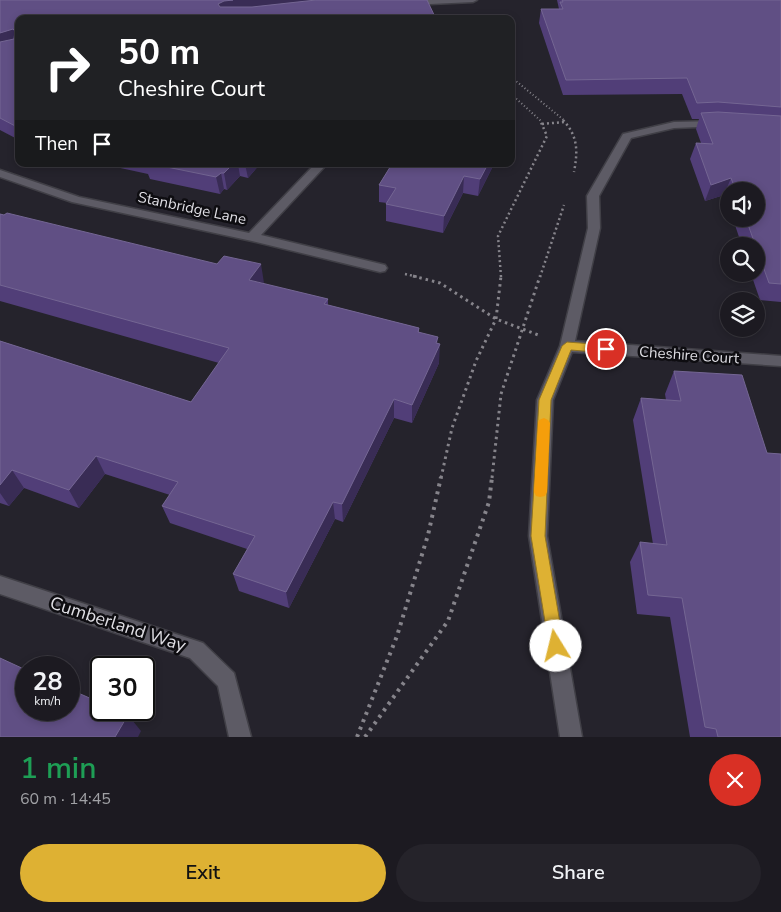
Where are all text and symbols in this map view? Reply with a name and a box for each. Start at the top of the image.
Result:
text: 50 m [118,29,200,76]
icon: right [35,35,100,100]
text: Cheshire Court [118,74,265,104]
icon: arrive [88,130,116,158]
text: Then [35,131,78,157]
map controls [720,182,765,337]
button: sound [720,182,765,227]
street label: Stanbridge Lane [136,187,248,229]
button: search [720,237,765,282]
button: layers [720,292,765,337]
pin [585,328,627,370]
icon: arrive [592,335,620,363]
street label: Cheshire Court [638,342,740,369]
street label: Cumberland Way [47,591,190,658]
position arrow [529,619,581,671]
speed limit sign: 30 [90,656,155,721]
text: 28 [32,665,63,699]
text: km/h [34,693,61,709]
text: 1 min [20,748,96,789]
button: close [709,754,761,806]
text: 60 m · 14:45 [20,788,111,810]
button: Exit [20,844,386,902]
button: Share [396,844,761,902]

